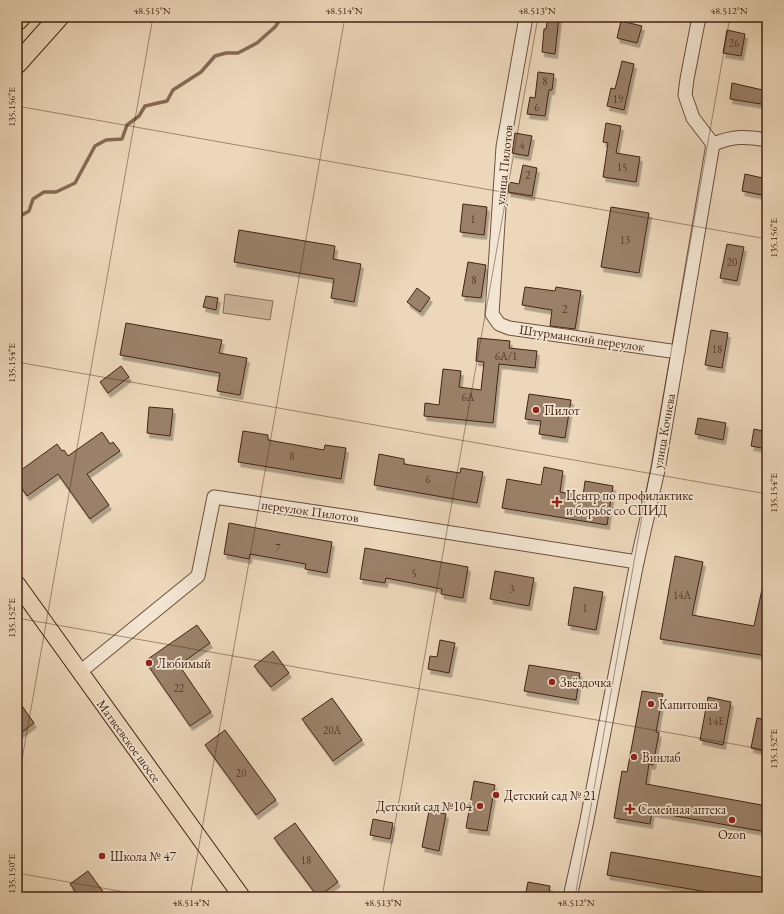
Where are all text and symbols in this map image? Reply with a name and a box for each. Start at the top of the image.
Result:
text: 48.515°N [133,4,171,17]
text: 48.514°N [325,4,363,17]
text: 48.513°N [518,4,556,17]
text: 48.512°N [710,4,748,17]
house number: 26 [729,36,740,50]
house number: 8 [542,74,548,88]
text: 135.156°E [5,87,18,127]
house number: 19 [613,92,624,106]
house number: 6 [534,100,540,114]
street label: улица Пилотов [491,124,517,206]
house number: 4 [519,138,525,152]
house number: 15 [617,160,627,174]
house number: 2 [525,168,531,182]
house number: 1 [470,212,476,226]
text: 135.156°E [767,218,780,258]
house number: 13 [620,233,630,247]
house number: 20 [727,255,737,269]
house number: 8 [471,273,477,287]
house number: 2 [562,302,568,316]
street label: Штурманский переулок [518,321,647,355]
house number: 18 [712,342,722,356]
text: 135.154°E [5,343,18,383]
house number: 6А/1 [495,349,517,363]
house number: 6А [462,390,475,404]
street label: улица Кочнева [649,391,679,470]
place label: Пилот [544,402,580,419]
marker: Пилот [531,405,541,415]
house number: 8 [289,449,295,463]
house number: 6 [425,472,431,486]
text: 135.154°E [767,473,780,513]
place label: Центр по профилактике и борьбе со СПИД [566,487,693,519]
street label: переулок Пилотов [260,496,360,526]
marker: Центр по профилактике и борьбе со СПИД [551,496,563,508]
house number: 7 [275,541,281,555]
house number: 5 [411,566,417,580]
house number: 3 [509,582,515,596]
house number: 14А [673,588,691,602]
text: 135.152°E [5,598,18,638]
house number: 1 [582,601,588,615]
place label: Любимый [157,655,211,672]
marker: Любимый [144,658,154,668]
place label: Звёздочка [560,674,612,691]
marker: Звёздочка [547,677,557,687]
house number: 22 [174,681,185,695]
street label: Матвеевское шоссе [93,696,165,786]
place label: Капитошка [659,696,719,713]
marker: Капитошка [646,699,656,709]
house number: 14Е [708,714,724,728]
house number: 20А [323,723,341,737]
text: 135.152°E [767,729,780,769]
place label: Винлаб [642,749,681,766]
marker: Винлаб [629,752,639,762]
house number: 20 [236,766,246,780]
place label: Детский сад № 21 [504,787,596,804]
marker: Детский сад № 21 [491,790,501,800]
place label: Детский сад №104 [376,798,473,815]
marker: Детский сад №104 [475,801,485,811]
place label: Семейная аптека [638,801,727,818]
marker: Семейная аптека [625,804,635,814]
marker: Ozon [727,815,737,825]
place label: Ozon [718,826,746,843]
place label: Школа № 47 [110,848,177,865]
marker: Школа № 47 [97,851,107,861]
house number: 18 [301,853,311,867]
text: 135.150°E [5,854,18,894]
text: 48.514°N [172,896,210,909]
text: 48.513°N [364,896,402,909]
text: 48.512°N [557,896,595,909]

